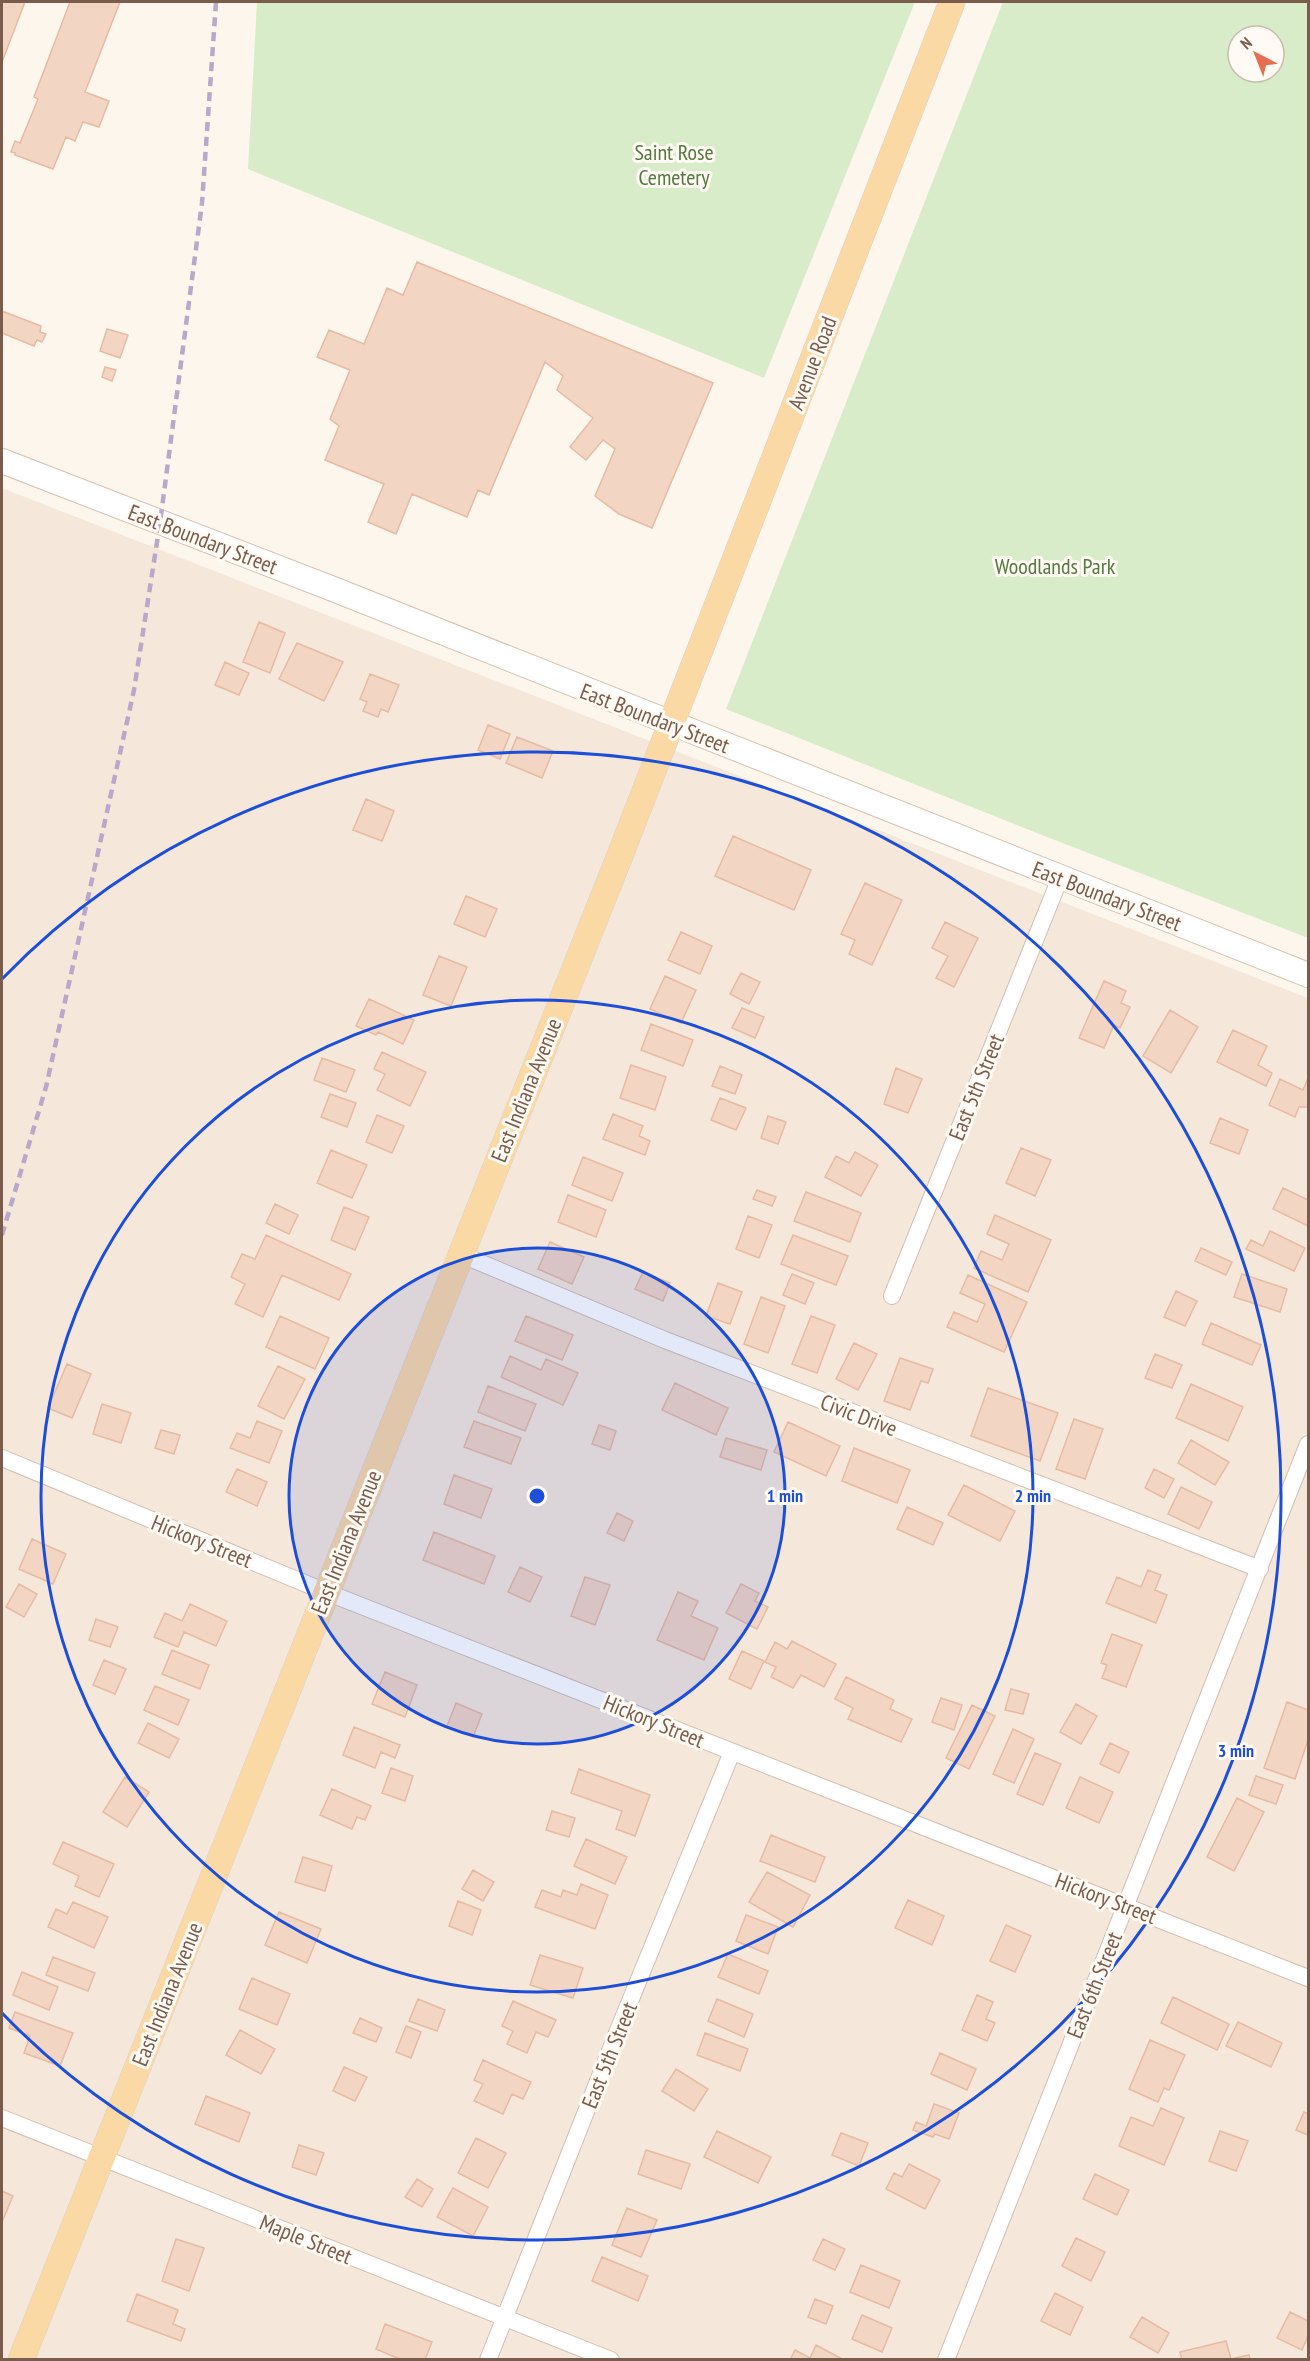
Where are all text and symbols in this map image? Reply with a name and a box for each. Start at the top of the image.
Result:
north arrow [1226,24,1286,84]
text: N [1236,33,1256,53]
park label: Saint Rose Cemetery [634,138,714,191]
street label: Avenue Road [781,312,843,414]
street label: East Boundary Street [124,498,282,580]
park label: Woodlands Park [995,552,1116,580]
street label: East Boundary Street [576,677,734,759]
street label: East Boundary Street [1028,855,1186,937]
street label: East Indiana Avenue [484,1014,568,1166]
street label: East 5th Street [942,1030,1010,1144]
street label: Civic Drive [817,1388,901,1442]
street label: East Indiana Avenue [304,1466,388,1618]
text: 1 min [767,1484,803,1507]
text: 2 min [1015,1484,1051,1507]
centre of rings [527,1486,547,1506]
street label: Hickory Street [148,1508,256,1574]
street label: Hickory Street [600,1688,708,1754]
text: 3 min [1218,1739,1254,1762]
street label: Hickory Street [1051,1866,1161,1930]
street label: East Indiana Avenue [125,1918,209,2070]
street label: East 6th Street [1060,1928,1128,2042]
street label: East 5th Street [575,1998,643,2112]
street label: Maple Street [256,2208,356,2270]

